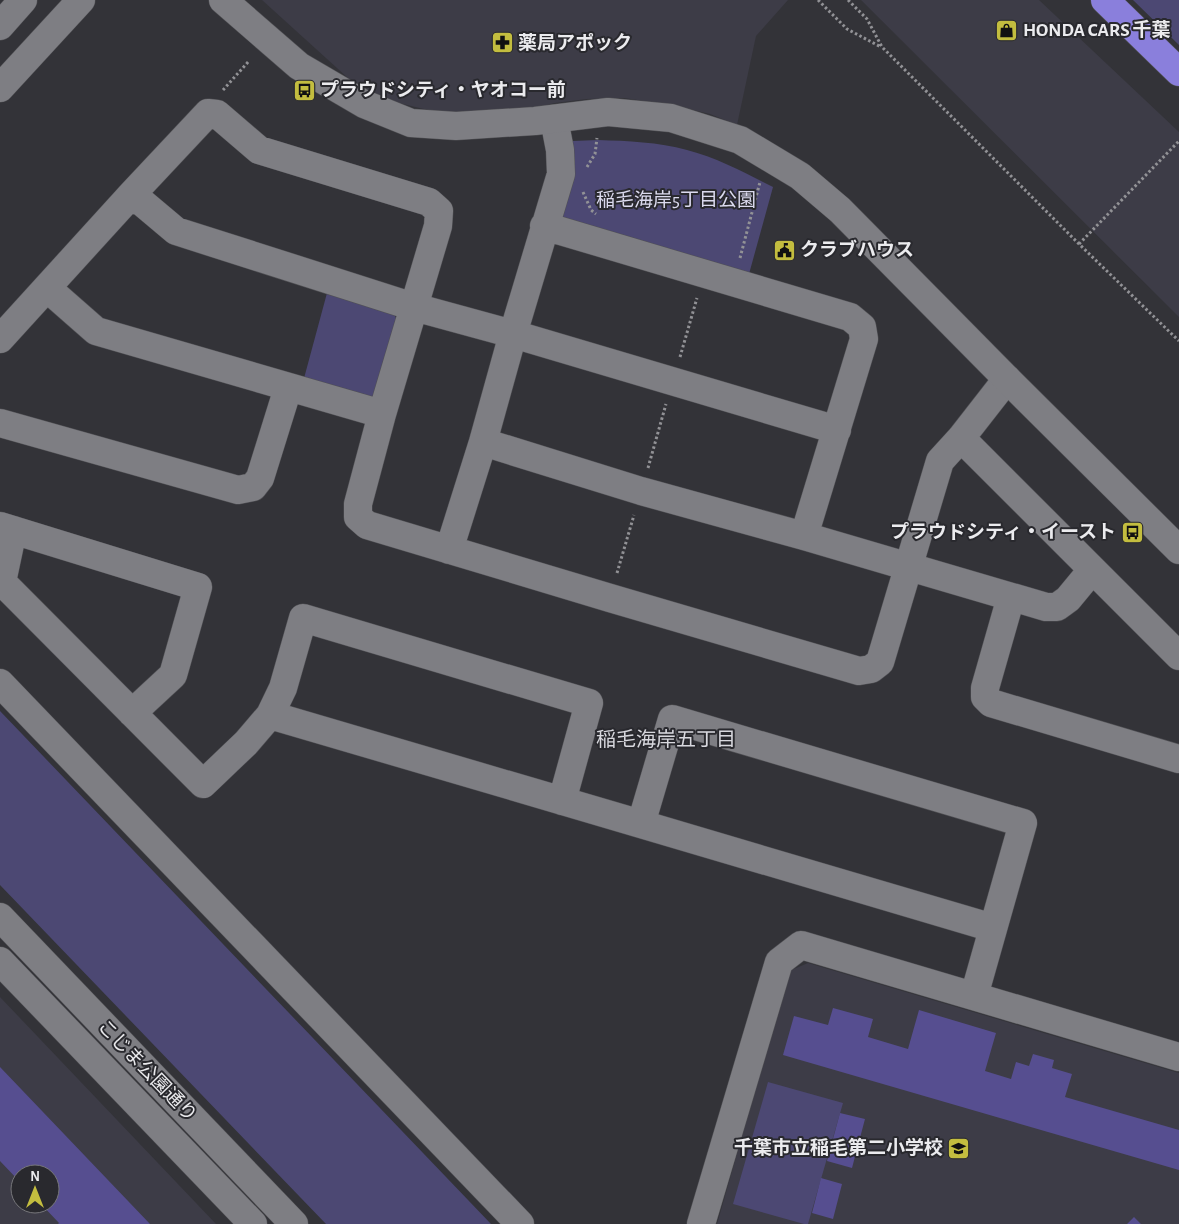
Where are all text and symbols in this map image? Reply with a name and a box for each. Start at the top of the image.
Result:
shop icon: HONDA CARS 千葉 [995,18,1019,42]
place label: HONDA CARS 千葉 [1023,19,1170,40]
pharmacy icon: 薬局アポック [490,31,514,55]
place label: 薬局アポック [518,33,632,53]
bus stop icon: プラウドシティ・ヤオコー前 [292,78,316,102]
place label: プラウドシティ・ヤオコー前 [320,80,566,100]
park label: 稲毛海岸5丁目公園 [596,189,756,210]
public building icon: クラブハウス [772,238,796,262]
place label: クラブハウス [800,239,914,260]
bus stop icon: プラウドシティ・イースト [1120,520,1144,544]
place label: プラウドシティ・イースト [890,522,1116,542]
district label: 稲毛海岸五丁目 [596,728,736,750]
street label: こじま公園通り [94,1016,201,1125]
school or university icon: 千葉市立稲毛第二小学校 [947,1136,971,1160]
place label: 千葉市立稲毛第二小学校 [734,1137,943,1158]
north arrow [10,1164,60,1214]
text: N [30,1170,40,1184]

